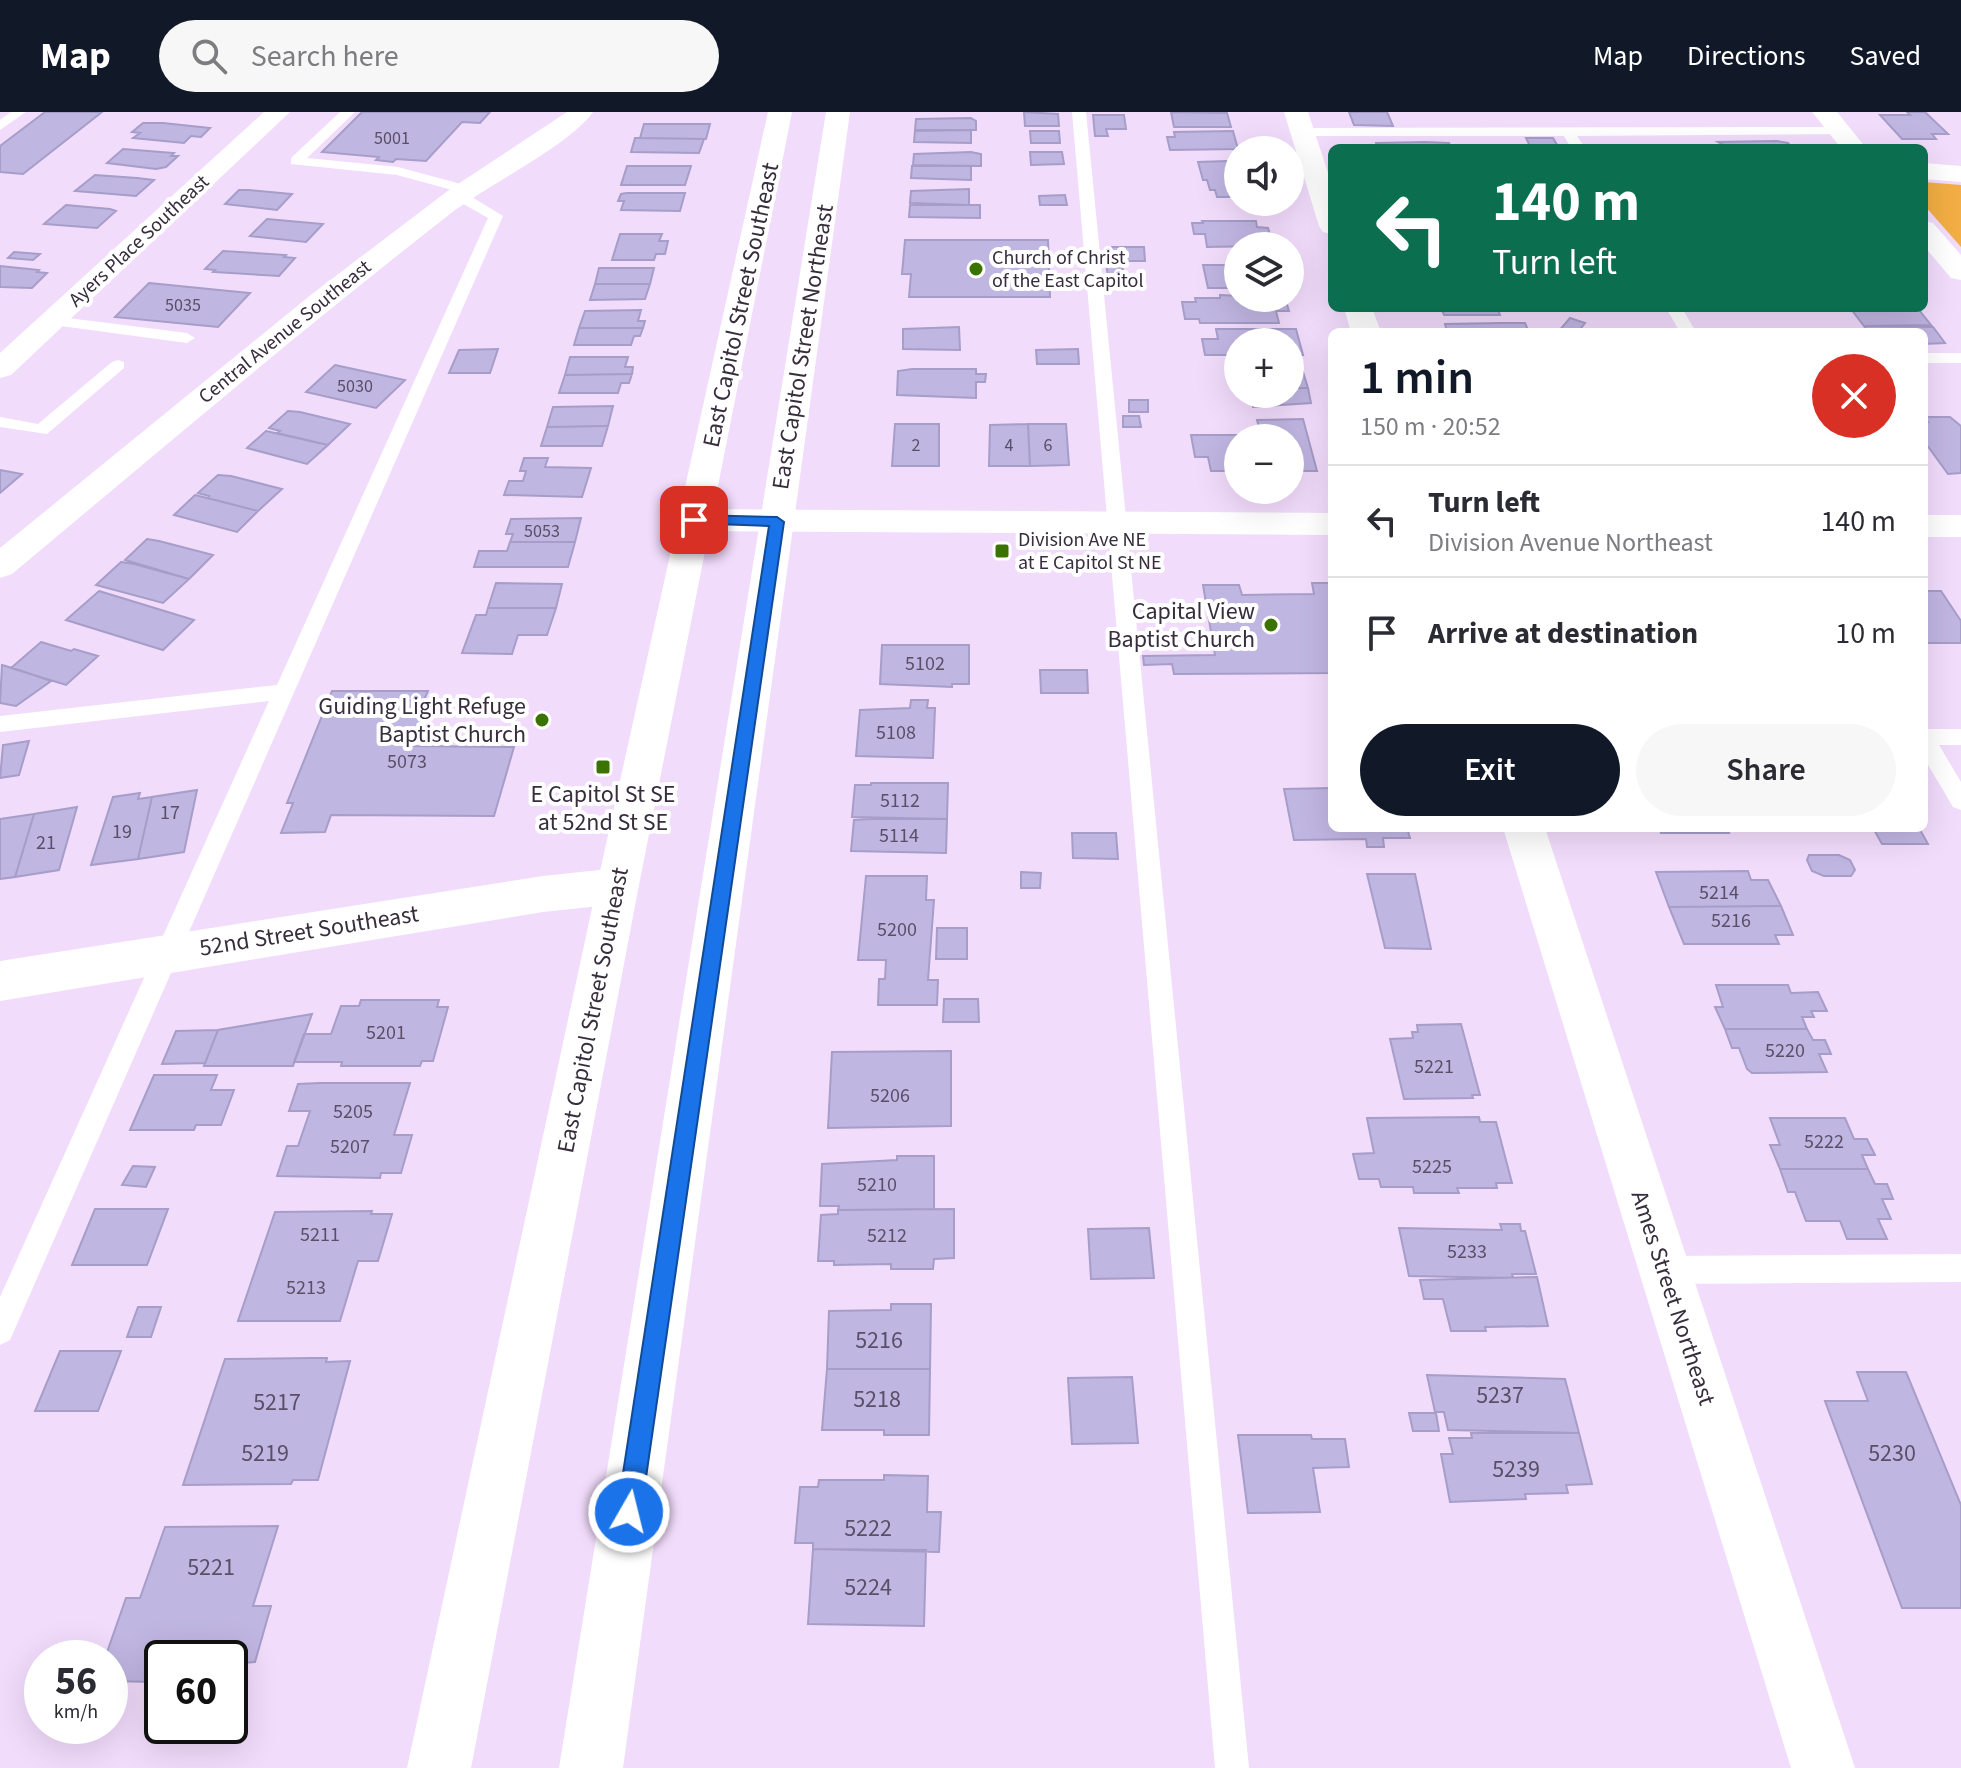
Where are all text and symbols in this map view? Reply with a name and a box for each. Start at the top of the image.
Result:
search box [159,20,719,92]
text: Map [40,29,111,83]
icon: search [187,34,231,78]
text: Search here [251,35,399,78]
text: Map [1593,36,1643,76]
text: Directions [1687,36,1806,76]
text: Saved [1850,36,1921,76]
house number: 5001 [374,126,410,151]
map controls [1224,136,1304,504]
button: sound [1224,136,1304,216]
street label: East Capitol Street Southeast [694,159,788,451]
text: 140 m [1492,163,1640,242]
street label: Ayers Place Southeast [63,168,216,314]
icon: left [1360,176,1464,280]
street label: East Capitol Street Northeast [763,202,843,492]
button: layers [1224,232,1304,312]
text: Turn left [1492,237,1617,288]
place label: Church of Christ of the East Capitol [992,244,1144,295]
street label: Central Avenue Southeast [193,253,377,410]
marker: Church of Christ of the East Capitol [967,260,985,278]
house number: 5035 [165,293,201,318]
button: + [1224,328,1304,408]
text: 1 min [1360,344,1474,412]
button: close [1812,354,1896,438]
house number: 5030 [337,374,373,399]
text: 150 m · 20:52 [1360,408,1501,445]
button: − [1224,424,1304,504]
house number: 2 [912,433,921,458]
house number: 4 [1005,433,1014,458]
house number: 6 [1044,433,1053,458]
text: Turn left [1428,481,1540,524]
pin [660,486,728,554]
icon: arrive [672,498,716,542]
icon: left [1360,499,1404,543]
text: 140 m [1820,500,1896,543]
house number: 5053 [524,519,560,544]
text: Division Avenue Northeast [1428,524,1713,561]
place label: Division Ave NE at E Capitol St NE [1018,526,1162,577]
marker: Division Ave NE at E Capitol St NE [993,542,1011,560]
place label: Capital View Baptist Church [1107,594,1255,657]
icon: arrive [1360,611,1404,655]
text: Arrive at destination [1428,612,1698,655]
text: 10 m [1835,612,1896,655]
marker: Capital View Baptist Church [1262,616,1280,634]
house number: 5102 [905,650,945,678]
place label: Guiding Light Refuge Baptist Church [318,689,526,752]
marker: Guiding Light Refuge Baptist Church [533,711,551,729]
house number: 5108 [876,719,916,747]
button: Exit [1360,724,1620,816]
button: Share [1636,724,1896,816]
house number: 5073 [387,748,427,776]
marker: E Capitol St SE at 52nd St SE [594,758,612,776]
place label: E Capitol St SE at 52nd St SE [531,777,675,840]
house number: 5112 [880,787,920,815]
house number: 17 [160,799,180,827]
house number: 19 [112,818,132,846]
house number: 5114 [879,822,919,850]
house number: 21 [36,829,56,857]
street label: East Capitol Street Southeast [548,864,638,1156]
house number: 5214 [1699,879,1739,907]
street label: 52nd Street Southeast [197,896,421,966]
house number: 5216 [1711,907,1751,935]
house number: 5200 [877,916,917,944]
house number: 5201 [366,1019,406,1047]
house number: 5220 [1765,1037,1805,1065]
house number: 5221 [1414,1053,1454,1081]
house number: 5206 [870,1082,910,1110]
house number: 5205 [333,1098,373,1126]
house number: 5222 [1804,1128,1844,1156]
house number: 5207 [330,1133,370,1161]
house number: 5225 [1412,1153,1452,1181]
house number: 5210 [857,1171,897,1199]
street label: Ames Street Northeast [1622,1186,1724,1410]
house number: 5211 [300,1221,340,1249]
house number: 5212 [867,1222,907,1250]
house number: 5233 [1447,1238,1487,1266]
house number: 5213 [286,1274,326,1302]
house number: 5216 [855,1323,903,1358]
house number: 5237 [1476,1378,1524,1413]
house number: 5218 [853,1382,901,1417]
house number: 5217 [253,1385,301,1420]
house number: 5219 [241,1436,289,1471]
house number: 5230 [1868,1436,1916,1471]
house number: 5239 [1492,1452,1540,1487]
position arrow [587,1470,671,1554]
house number: 5222 [844,1511,892,1546]
house number: 5221 [187,1550,235,1585]
house number: 5224 [844,1570,892,1605]
speed limit sign: 60 [144,1640,248,1744]
text: 56 [55,1653,97,1710]
text: km/h [54,1698,98,1726]

